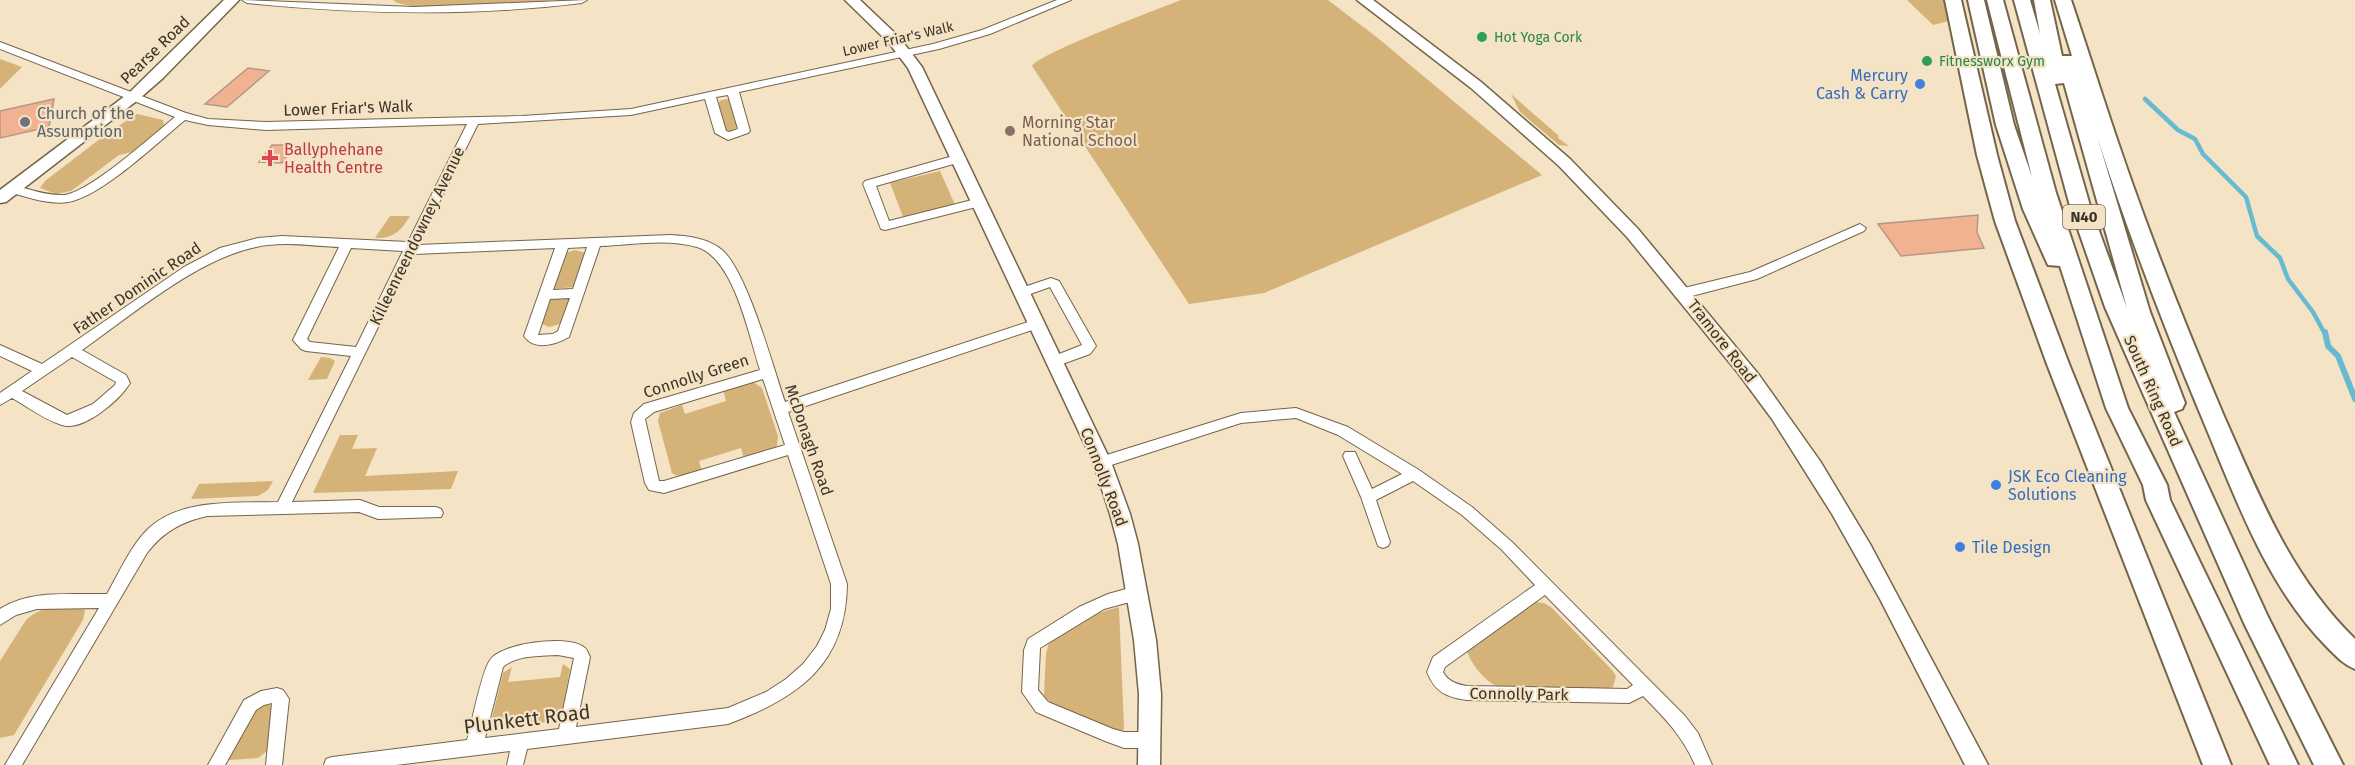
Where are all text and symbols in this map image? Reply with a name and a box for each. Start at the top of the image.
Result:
street label: Pearse Road [116,12,194,88]
street label: Lower Friar's Walk [841,18,956,60]
place label: Hot Yoga Cork [1494,29,1583,46]
marker: Hot Yoga Cork [1475,30,1489,44]
place label: Fitnessworx Gym [1939,53,2045,70]
marker: Fitnessworx Gym [1920,54,1934,68]
place label: Mercury Cash & Carry [1816,66,1908,103]
marker: Mercury Cash & Carry [1913,77,1927,91]
street label: Lower Friar's Walk [283,96,414,120]
place label: Church of the Assumption [37,104,134,141]
place label: Morning Star National School [1022,113,1138,150]
marker: Church of the Assumption [18,115,32,129]
marker: Morning Star National School [1003,124,1017,138]
place label: Ballyphehane Health Centre [284,140,383,177]
street label: Killeenreendowney Avenue [365,144,469,328]
marker: Ballyphehane Health Centre [261,149,279,167]
road number: N40 [2063,205,2105,229]
street label: Father Dominic Road [69,238,205,338]
street label: Tramore Road [1684,295,1760,387]
street label: South Ring Road [2120,332,2186,450]
street label: Connolly Green [641,350,751,402]
street label: McDonagh Road [781,382,837,498]
street label: Connolly Road [1076,425,1132,529]
place label: JSK Eco Cleaning Solutions [2008,467,2127,504]
marker: JSK Eco Cleaning Solutions [1989,478,2003,492]
place label: Tile Design [1972,538,2051,557]
marker: Tile Design [1953,540,1967,554]
street label: Connolly Park [1469,684,1569,704]
street label: Plunkett Road [462,699,592,739]

